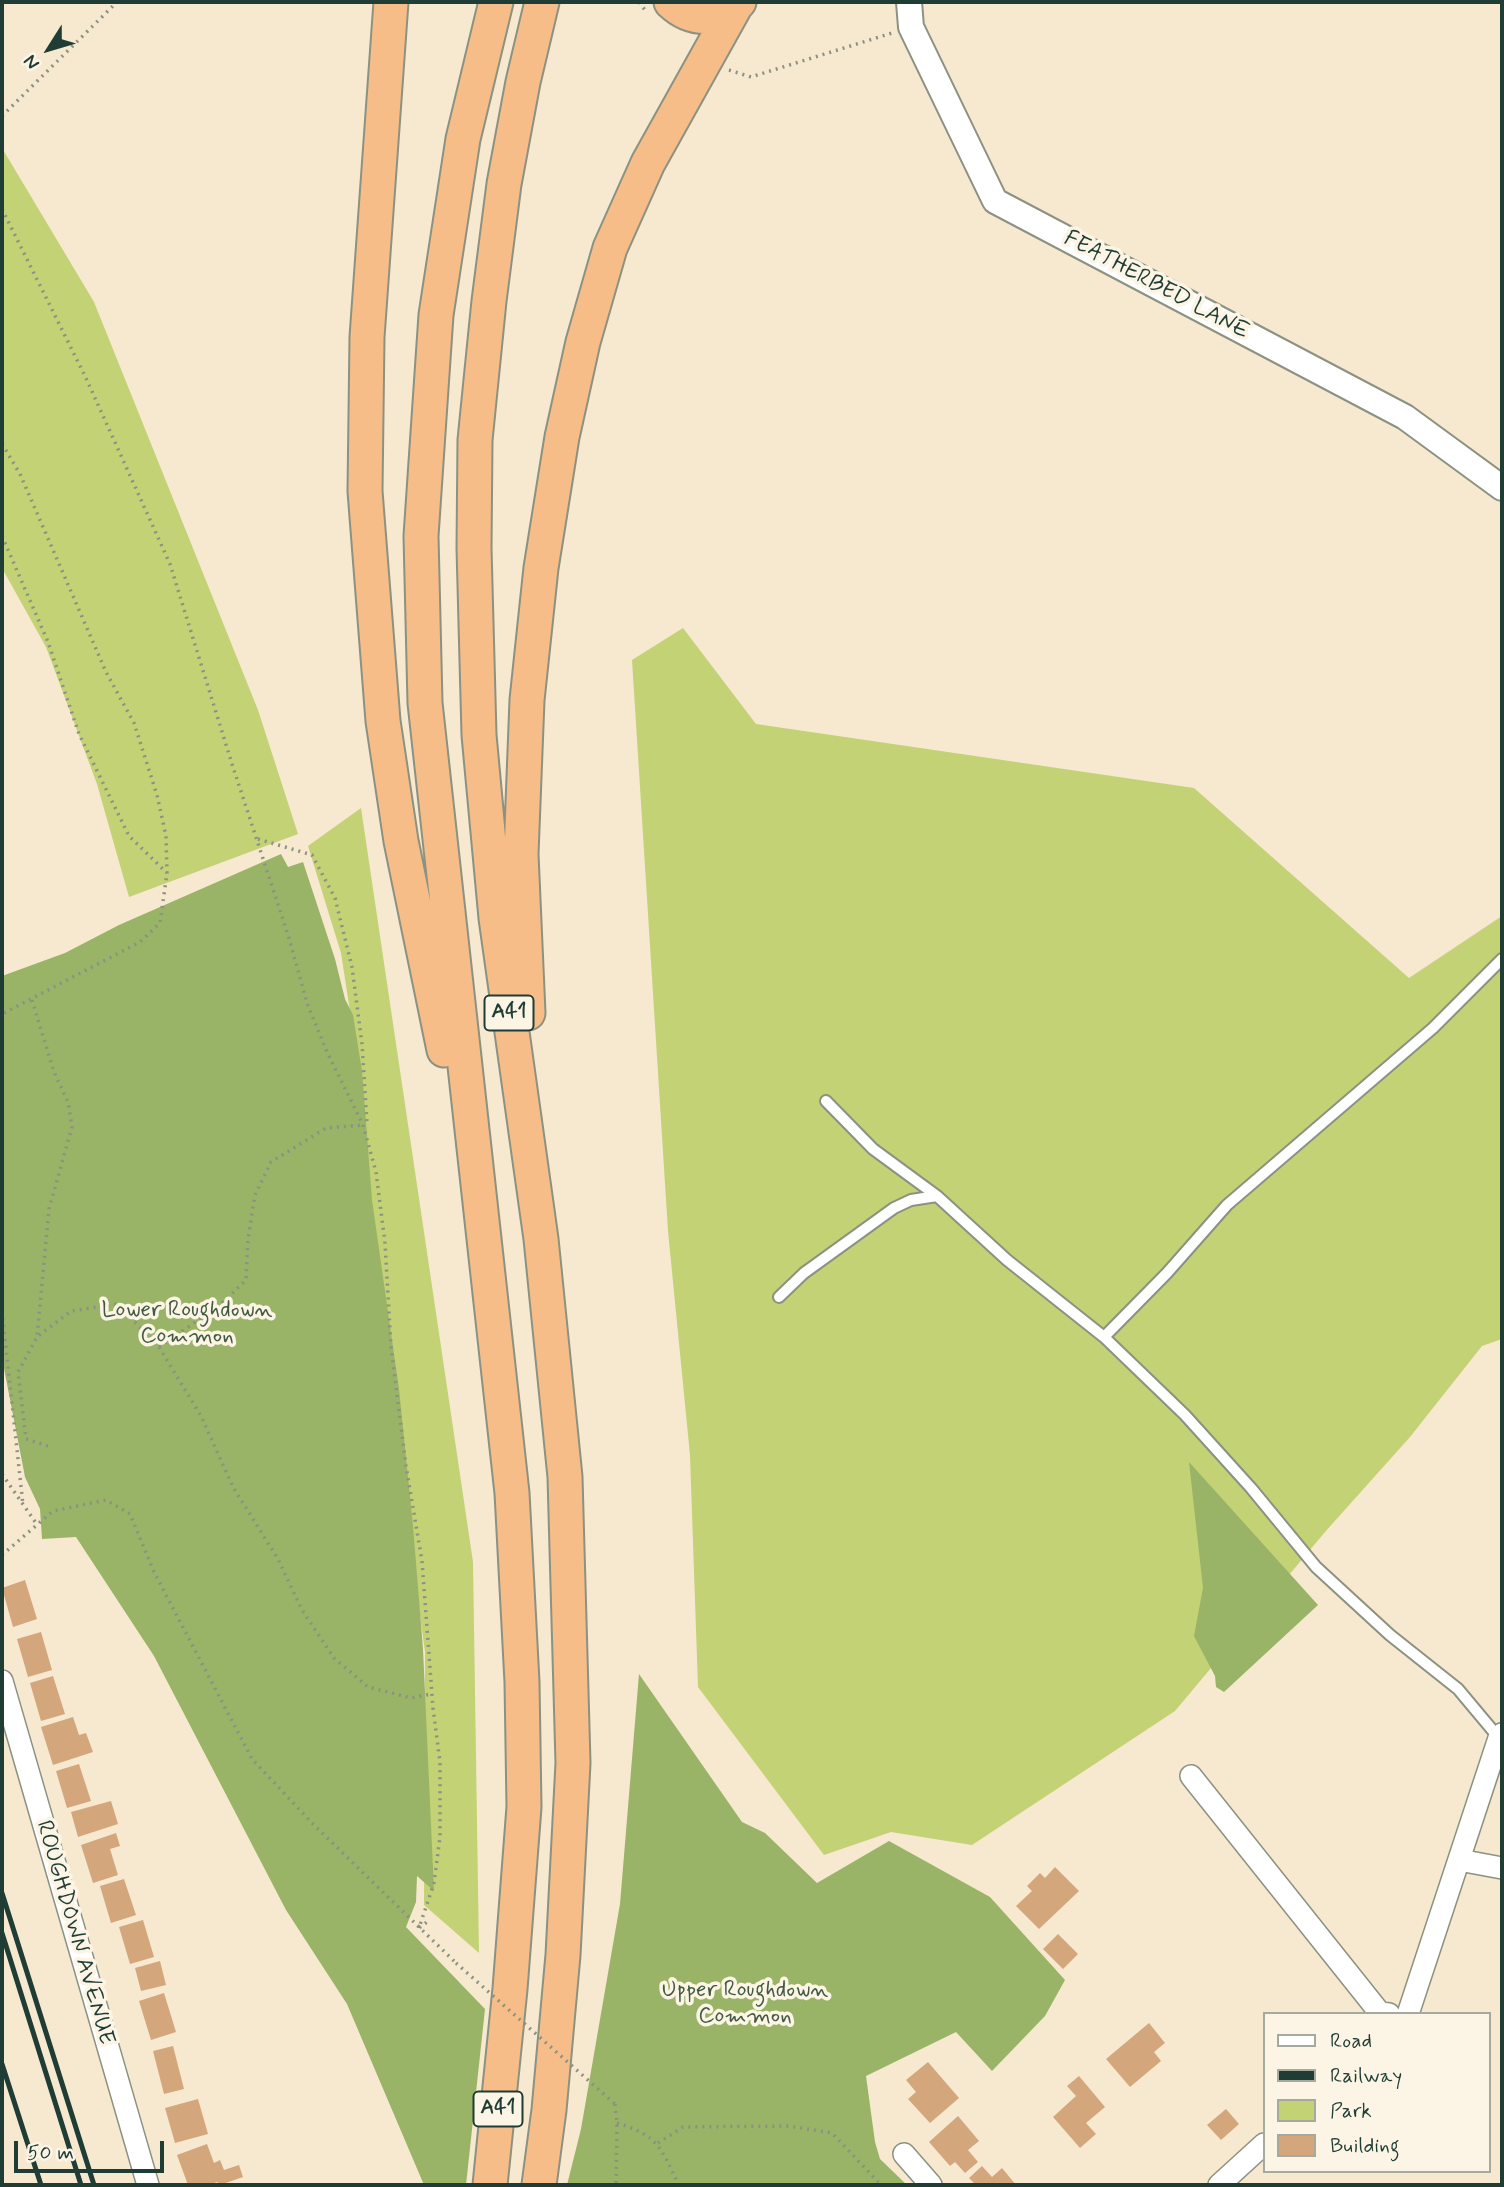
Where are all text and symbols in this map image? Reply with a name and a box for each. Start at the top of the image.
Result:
north arrow [14,14,84,84]
text: N [18,49,46,75]
street label: FEATHERBED LANE [1059,225,1253,347]
road number: A41 [484,996,534,1030]
park label: Lower Roughdown Common [101,1297,273,1351]
street label: ROUGHDOWN AVENUE [29,1818,119,2048]
park label: Upper Roughdown Common [662,1977,828,2031]
legend [1262,2012,1490,2173]
text: Road [1330,2027,1372,2055]
text: Railway [1330,2062,1402,2090]
road number: A41 [474,2092,522,2126]
text: Park [1330,2097,1372,2125]
scale bar [18,2128,168,2172]
text: Building [1330,2132,1400,2160]
text: 50 m [27,2139,74,2167]

